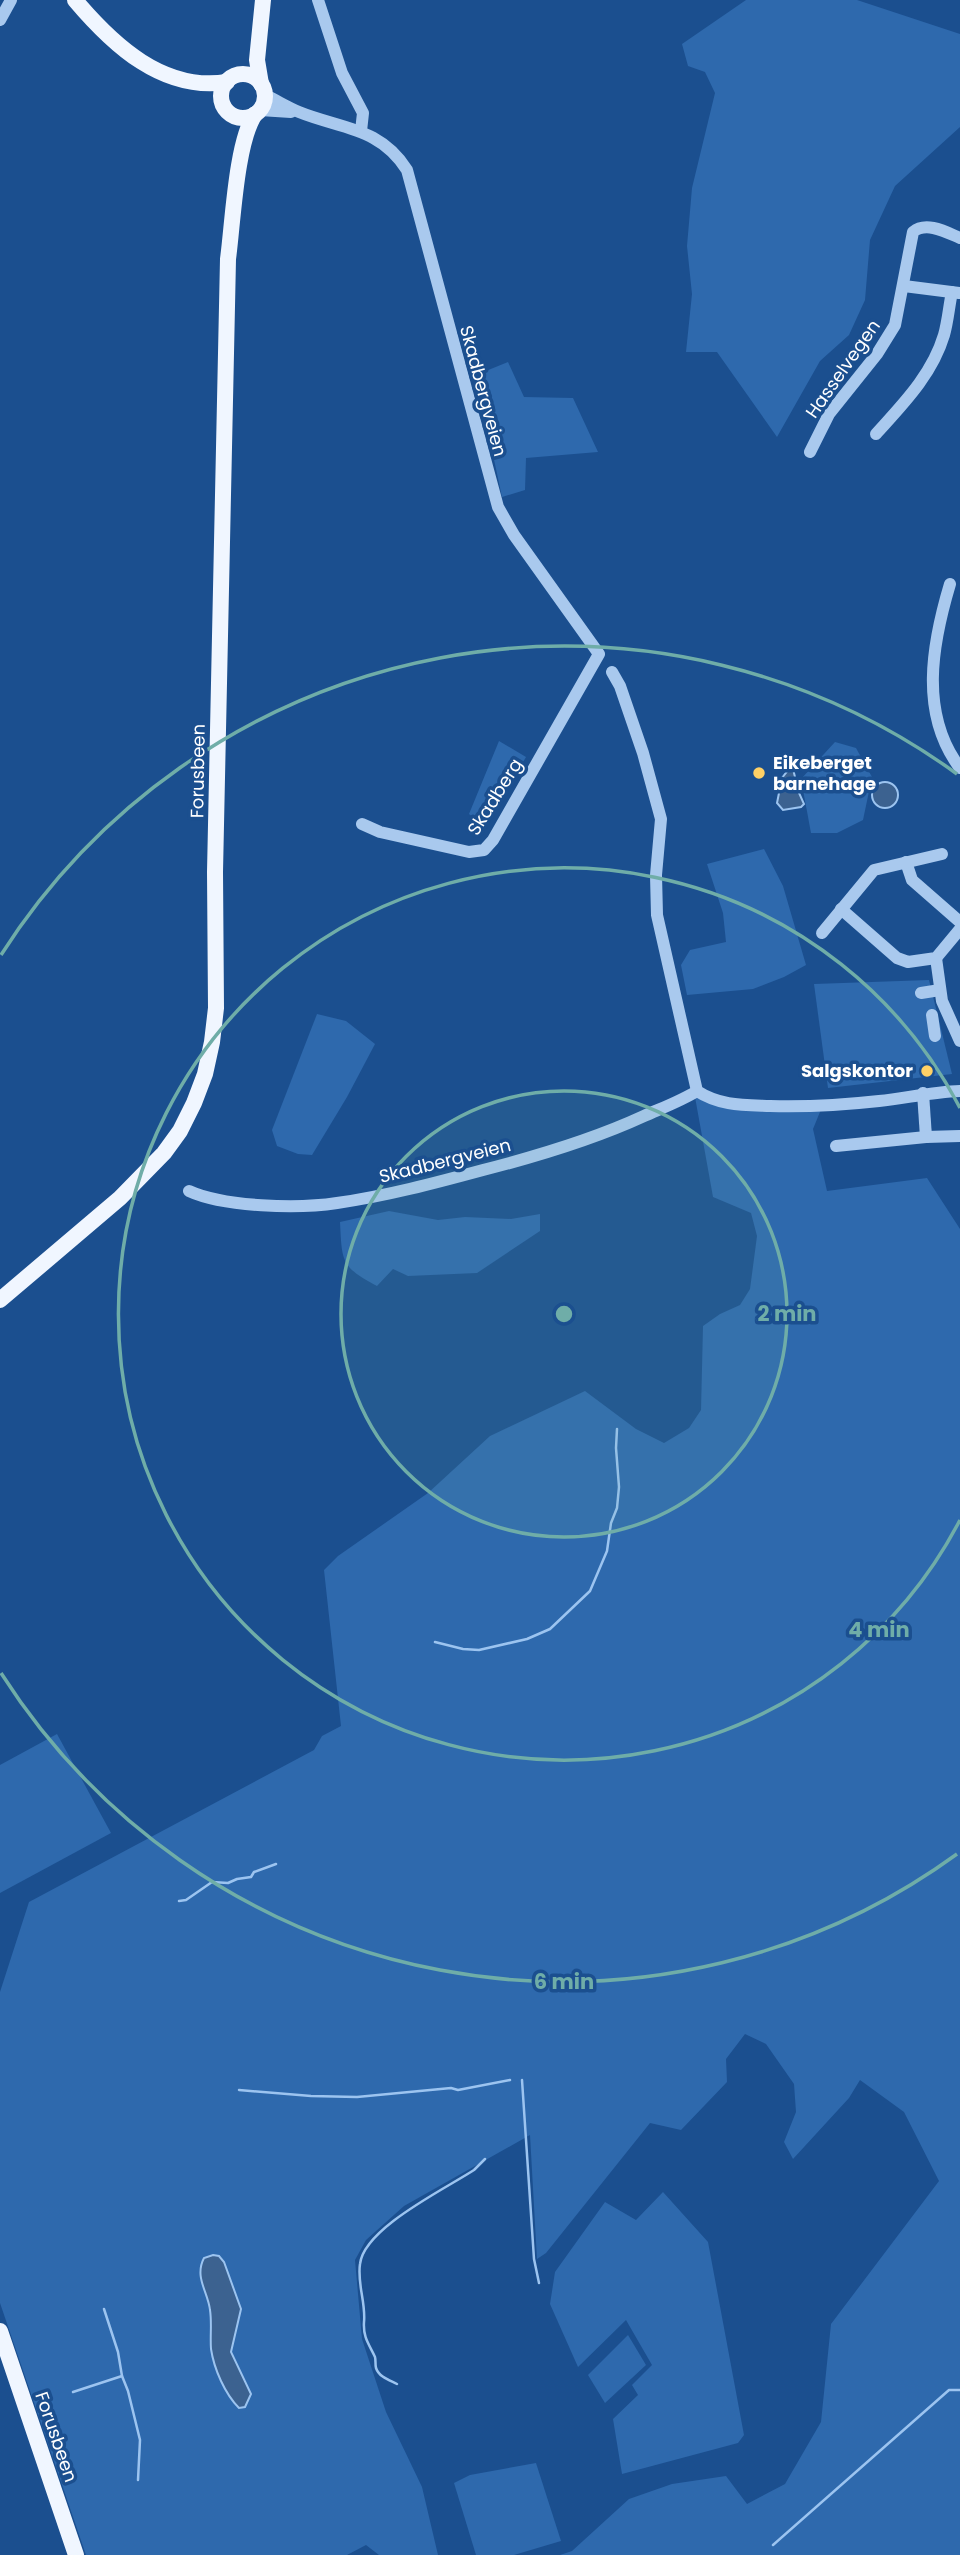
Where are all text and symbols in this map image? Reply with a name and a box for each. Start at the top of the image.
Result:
street label: Hasselvegen [799,314,886,423]
street label: Skadbergveien [454,323,513,459]
street label: Forusbeen [184,724,211,818]
place label: Eikeberget barnehage [773,750,876,796]
street label: Skadberg [461,753,528,840]
marker: Eikeberget barnehage [751,765,767,781]
place label: Salgskontor [801,1058,913,1083]
marker: Salgskontor [919,1063,935,1079]
street label: Skadbergveien [376,1132,513,1189]
text: 2 min [757,1299,817,1328]
centre of rings [552,1302,576,1326]
text: 4 min [848,1615,910,1644]
text: 6 min [534,1967,594,1996]
street label: Forusbeen [29,2388,84,2485]

